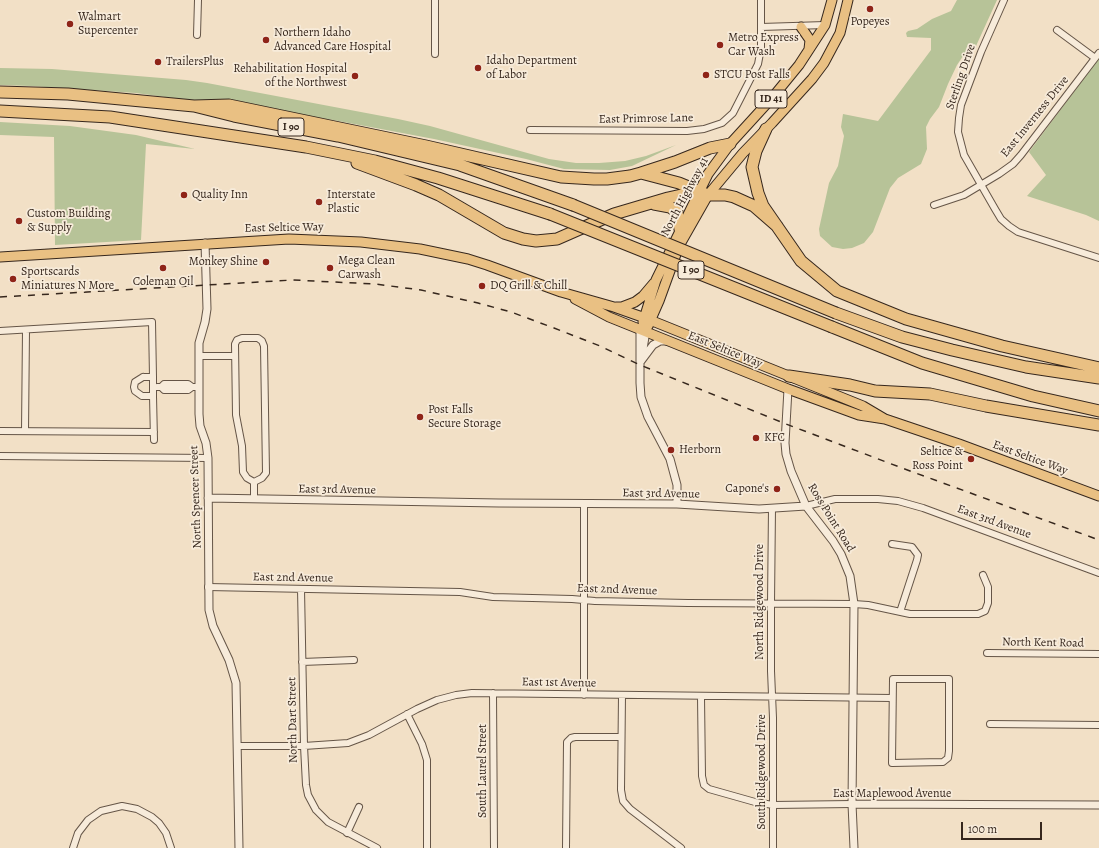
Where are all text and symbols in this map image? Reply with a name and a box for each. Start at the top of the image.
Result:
marker: Popeyes [865,4,875,14]
place label: Walmart Supercenter [78,10,138,38]
place label: Popeyes [850,15,890,29]
marker: Walmart Supercenter [65,19,75,29]
place label: Northern Idaho Advanced Care Hospital [274,26,391,54]
place label: Metro Express Car Wash [728,31,799,59]
marker: Northern Idaho Advanced Care Hospital [261,35,271,45]
marker: Metro Express Car Wash [715,40,725,50]
street label: Sterling Drive [943,42,979,112]
place label: Idaho Department of Labor [486,54,577,82]
place label: TrailersPlus [166,55,224,69]
marker: TrailersPlus [153,57,163,67]
place label: Rehabilitation Hospital of the Northwest [233,62,347,90]
marker: Idaho Department of Labor [473,63,483,73]
place label: STCU Post Falls [714,68,790,82]
marker: STCU Post Falls [701,70,711,80]
marker: Rehabilitation Hospital of the Northwest [350,71,360,81]
street label: East Inverness Drive [998,74,1072,160]
road number: ID 41 [755,90,787,108]
street label: East Primrose Lane [599,111,693,127]
road number: I 90 [278,118,304,136]
street label: North Highway 41 [658,155,712,239]
place label: Quality Inn [192,188,248,202]
place label: Interstate Plastic [327,188,375,216]
marker: Quality Inn [179,190,189,200]
marker: Interstate Plastic [314,197,324,207]
place label: Custom Building & Supply [27,207,111,235]
marker: Custom Building & Supply [14,216,24,226]
street label: East Seltice Way [244,220,324,236]
place label: Mega Clean Carwash [338,254,395,282]
place label: Monkey Shine [189,255,258,269]
marker: Monkey Shine [261,257,271,267]
road number: I 90 [678,261,704,279]
marker: Coleman Oil [158,263,168,273]
marker: Mega Clean Carwash [325,263,335,273]
place label: Sportscards Miniatures N More [21,265,114,293]
marker: Sportscards Miniatures N More [8,274,18,284]
place label: Coleman Oil [133,275,193,289]
place label: DQ Grill & Chill [490,279,567,293]
marker: DQ Grill & Chill [477,281,487,291]
street label: East Seltice Way [686,329,764,371]
place label: Post Falls Secure Storage [428,403,501,431]
marker: Post Falls Secure Storage [415,412,425,422]
place label: KFC [764,431,785,445]
marker: KFC [751,433,761,443]
street label: East Seltice Way [990,438,1070,478]
place label: Herborn [679,443,721,457]
street label: North Spencer Street [187,445,205,549]
marker: Herborn [666,445,676,455]
place label: Seltice & Ross Point [912,445,963,473]
marker: Seltice & Ross Point [966,454,976,464]
street label: Ross Point Road [804,481,858,555]
street label: East 3rd Avenue [298,482,376,498]
place label: Capone's [725,482,769,496]
marker: Capone's [772,484,782,494]
street label: East 3rd Avenue [622,486,700,502]
street label: East 3rd Avenue [955,502,1033,542]
street label: North Ridgewood Drive [753,544,767,660]
street label: East 2nd Avenue [253,570,333,586]
street label: East 2nd Avenue [577,581,657,599]
street label: North Kent Road [1002,635,1084,651]
street label: East 1st Avenue [522,675,596,691]
street label: North Dart Street [285,677,301,763]
street label: South Ridgewood Drive [755,714,769,830]
street label: South Laurel Street [476,724,490,818]
street label: East Maplewood Avenue [833,787,951,801]
scale bar [963,814,1044,840]
text: 100 m [968,821,997,837]

